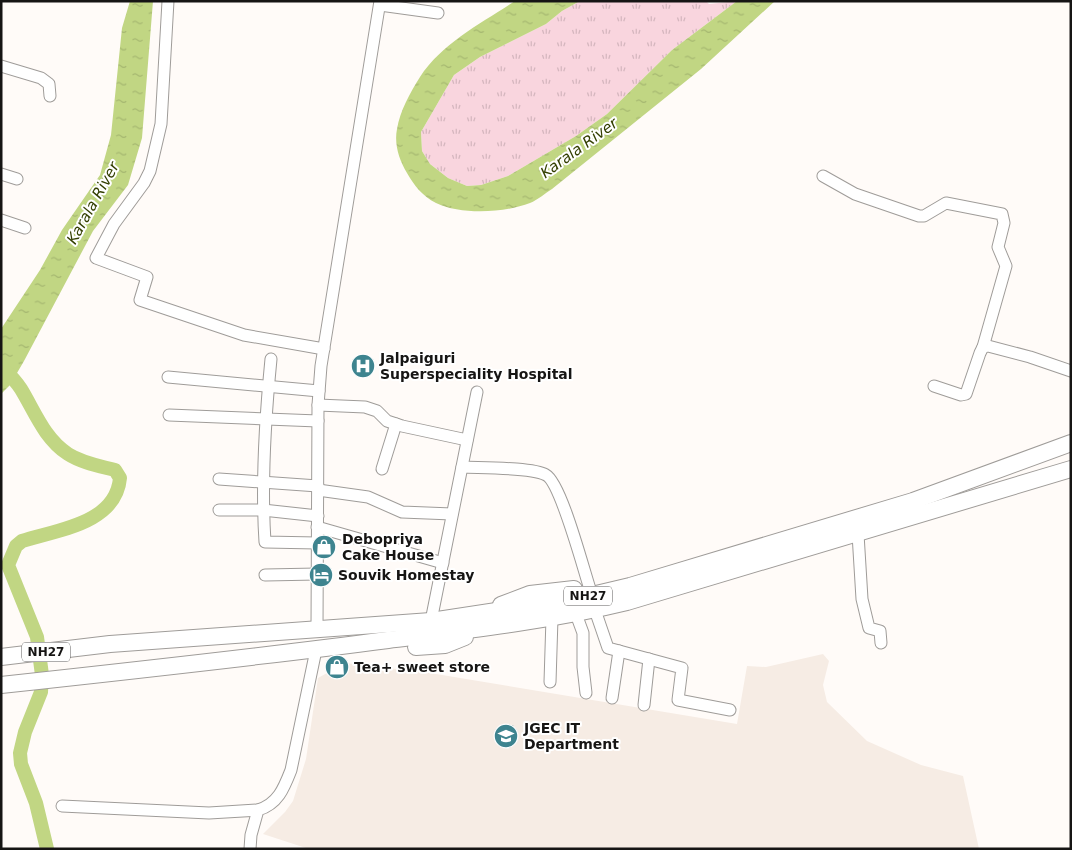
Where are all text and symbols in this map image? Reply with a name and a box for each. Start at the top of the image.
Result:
water label: Karala River [537,114,622,182]
water label: Karala River [63,158,123,247]
place label: Jalpaiguri Superspeciality Hospital [379,350,573,382]
hospital icon: Jalpaiguri Superspeciality Hospital [350,353,376,379]
place label: Debopriya Cake House [342,531,434,563]
shop icon: Debopriya Cake House [311,534,337,560]
hotel icon: Souvik Homestay [308,562,334,588]
place label: Souvik Homestay [338,567,474,583]
road number: NH27 [564,586,612,606]
road number: NH27 [22,642,70,662]
shop icon: Tea+ sweet store [324,654,350,680]
place label: Tea+ sweet store [354,659,490,675]
place label: JGEC IT Department [523,720,619,752]
school or university icon: JGEC IT Department [493,723,519,749]

